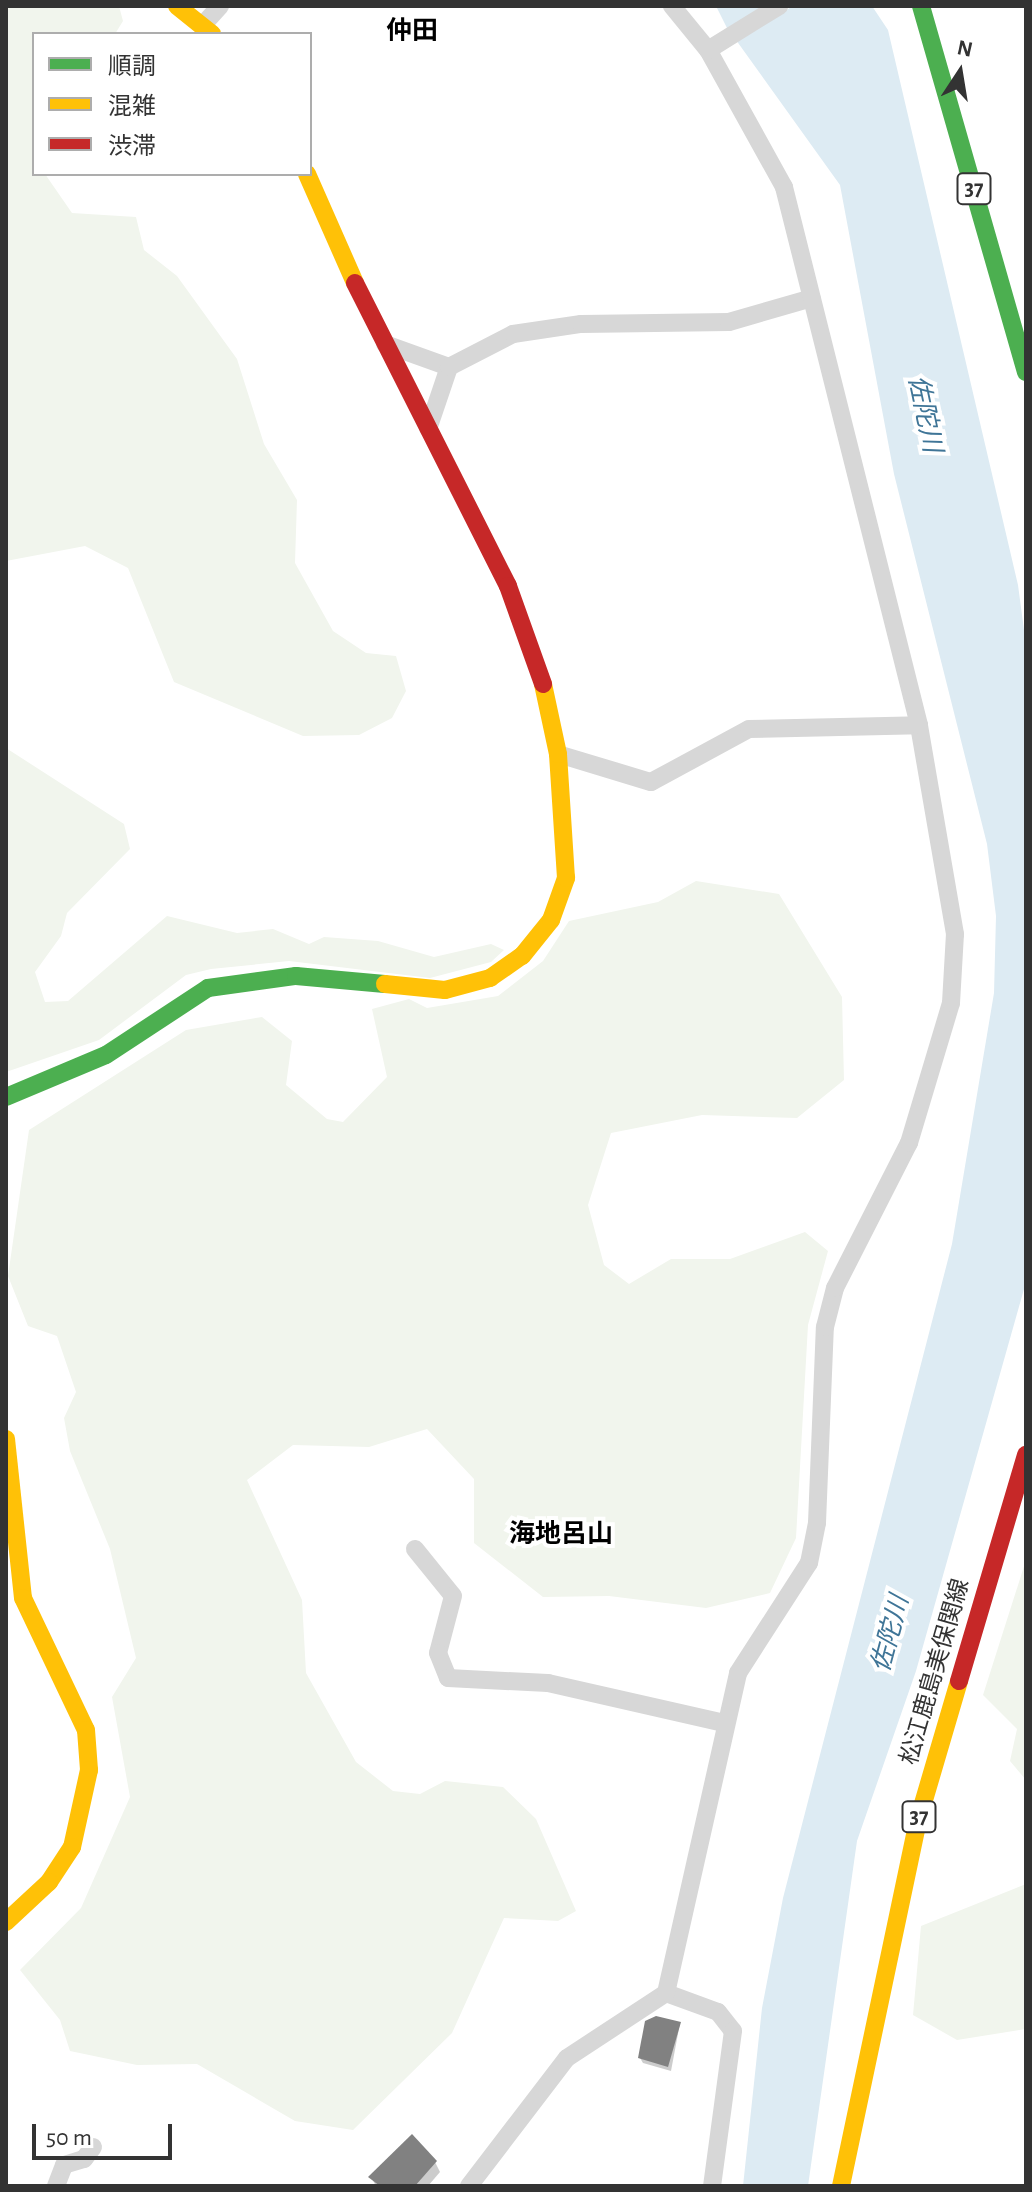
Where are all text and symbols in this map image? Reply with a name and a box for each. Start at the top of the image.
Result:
district label: 仲田 [386,16,438,48]
legend [32,32,312,176]
north arrow [920,32,1000,112]
text: N [955,36,975,61]
text: 順調 [108,55,156,79]
text: 混雑 [108,95,156,119]
text: 渋滞 [108,135,156,159]
road number: 37 [956,171,992,207]
water label: 佐陀川 [901,373,947,455]
district label: 海地呂山 [509,1519,613,1551]
street label: 松江鹿島美保関線 [896,1576,976,1768]
water label: 佐陀川 [866,1592,916,1676]
road number: 37 [901,1799,937,1835]
scale bar [36,2108,176,2158]
text: 50 m [46,2126,92,2150]

